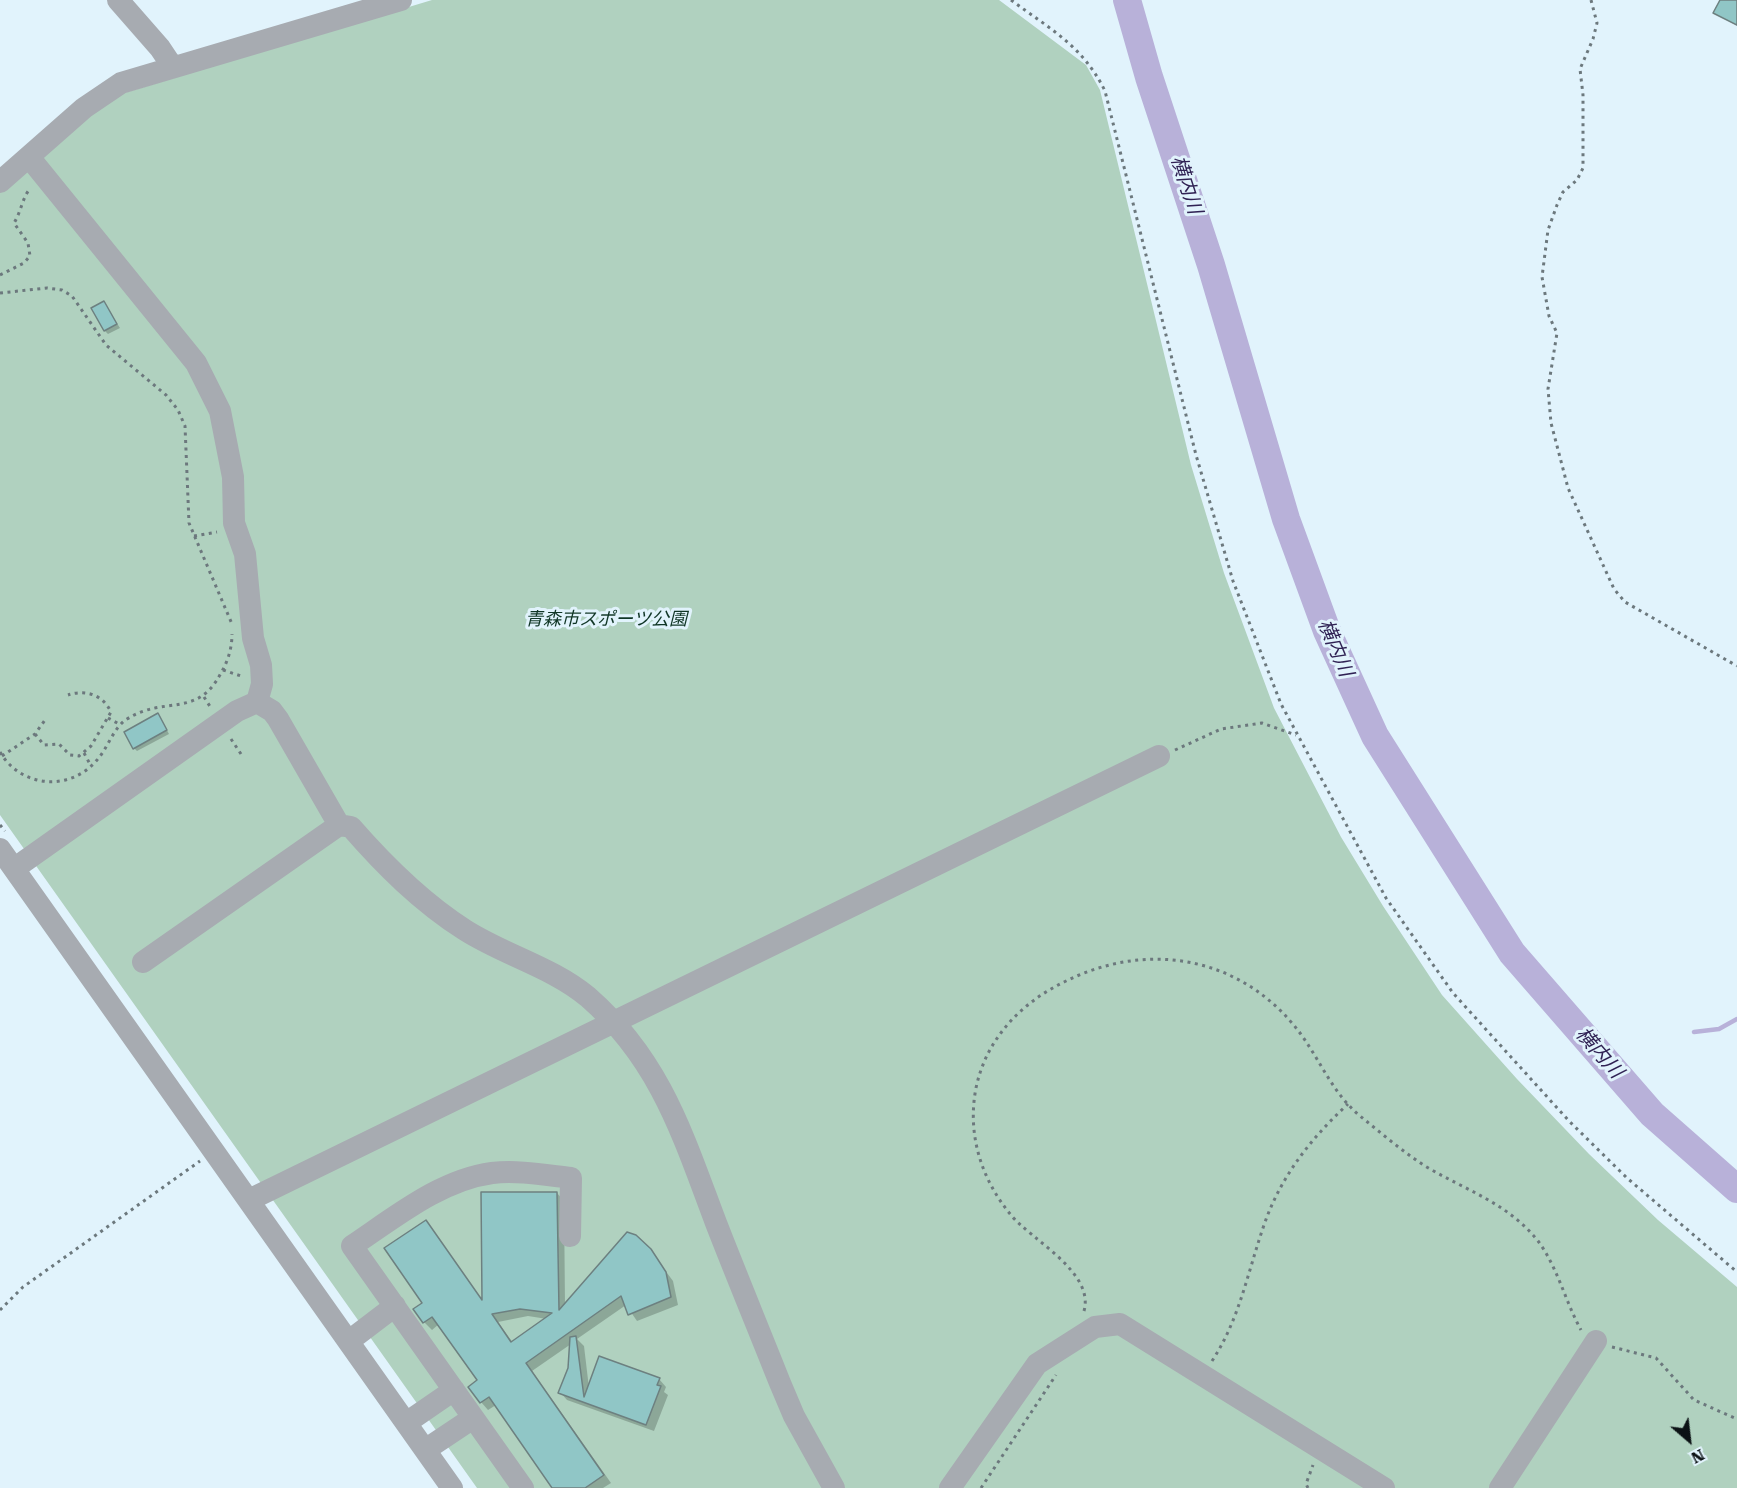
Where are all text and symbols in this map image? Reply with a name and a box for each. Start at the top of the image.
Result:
water label: 横内川 [1165,153,1207,217]
park label: 青森市スポーツ公園 [525,609,687,631]
water label: 横内川 [1312,616,1358,680]
water label: 横内川 [1570,1022,1628,1084]
north arrow [1659,1410,1719,1470]
text: N [1688,1445,1708,1468]

